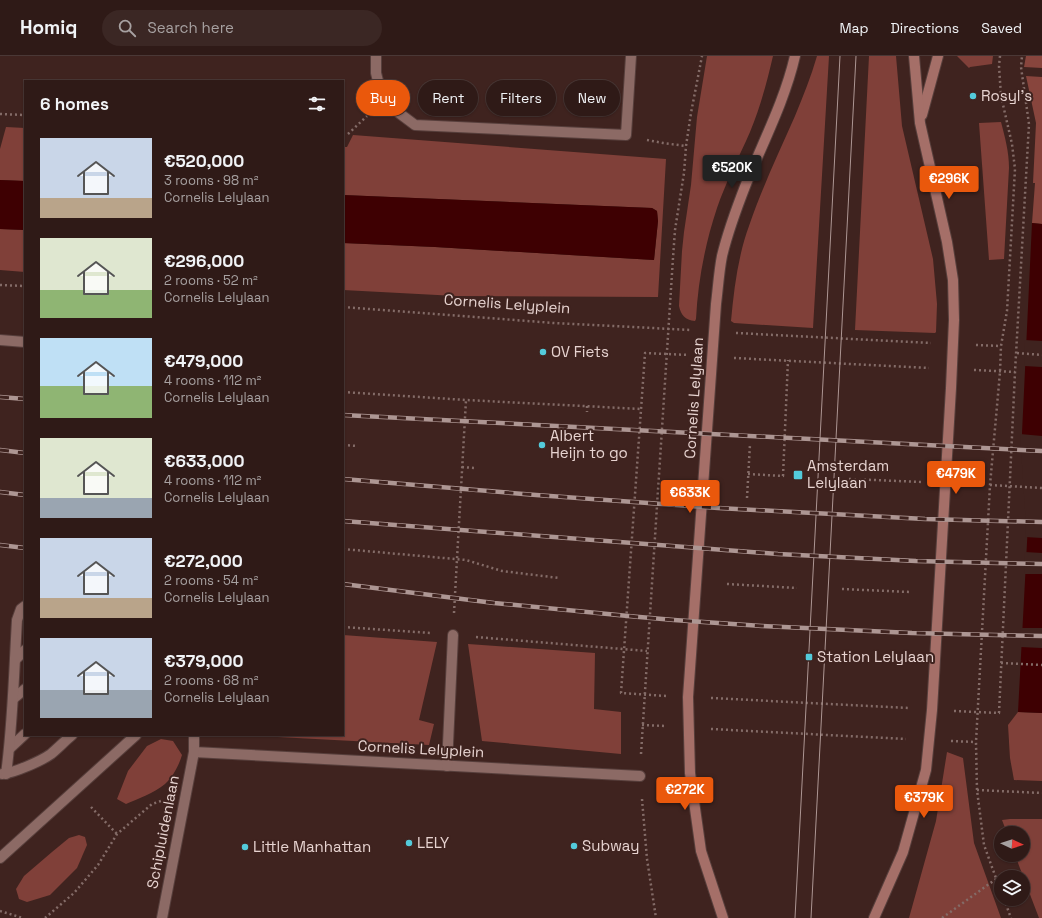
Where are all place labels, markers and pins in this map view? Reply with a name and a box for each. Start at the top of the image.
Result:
place label: Rosyl's [981,86,1032,105]
marker: Rosyl's [968,91,978,101]
pin: €520K [704,155,760,189]
pin: €296K [921,166,977,200]
place label: OV Fiets [551,342,609,361]
marker: OV Fiets [538,347,548,357]
place label: Albert Heijn to go [550,426,628,462]
marker: Albert Heijn to go [537,440,547,450]
place label: Amsterdam Lelylaan [807,456,889,492]
pin: €479K [928,461,984,495]
marker: Amsterdam Lelylaan [792,469,804,481]
pin: €633K [662,480,718,514]
place label: Station Lelylaan [817,647,934,666]
marker: Station Lelylaan [804,652,814,662]
pin: €272K [657,777,713,811]
pin: €379K [896,785,952,819]
place label: LELY [417,833,449,852]
place label: Subway [582,836,639,855]
place label: Little Manhattan [253,837,371,856]
marker: LELY [404,838,414,848]
marker: Subway [569,841,579,851]
marker: Little Manhattan [240,842,250,852]

